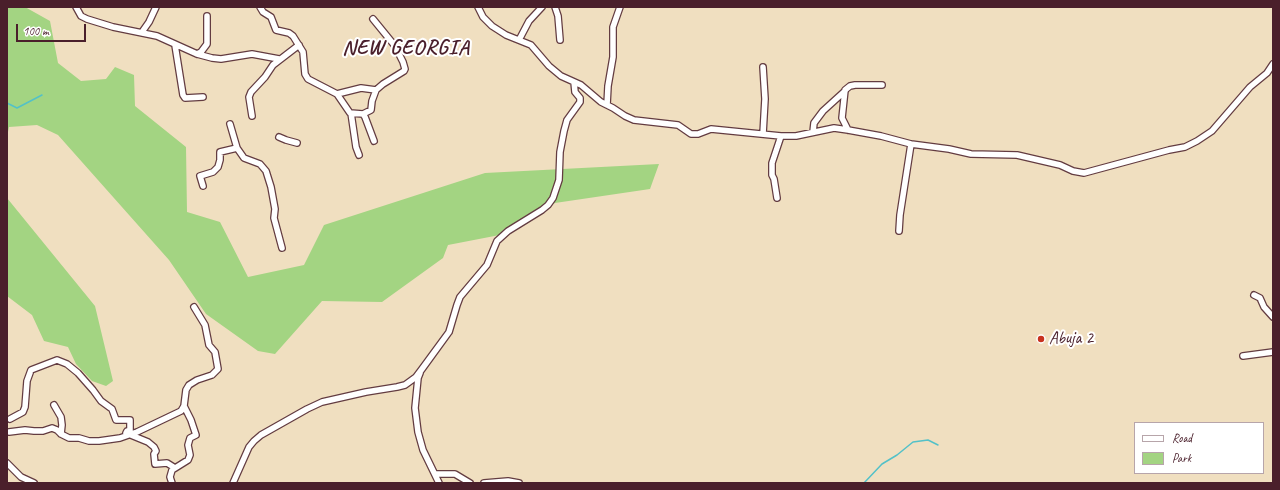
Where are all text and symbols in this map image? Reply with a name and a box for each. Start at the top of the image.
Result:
scale bar [18,16,88,42]
text: 100 m [23,23,49,39]
district label: NEW GEORGIA [342,35,470,61]
place label: Abuja 2 [1049,329,1093,349]
marker: Abuja 2 [1036,334,1046,344]
legend [1134,422,1264,474]
text: Road [1172,430,1192,446]
text: Park [1172,450,1191,466]

